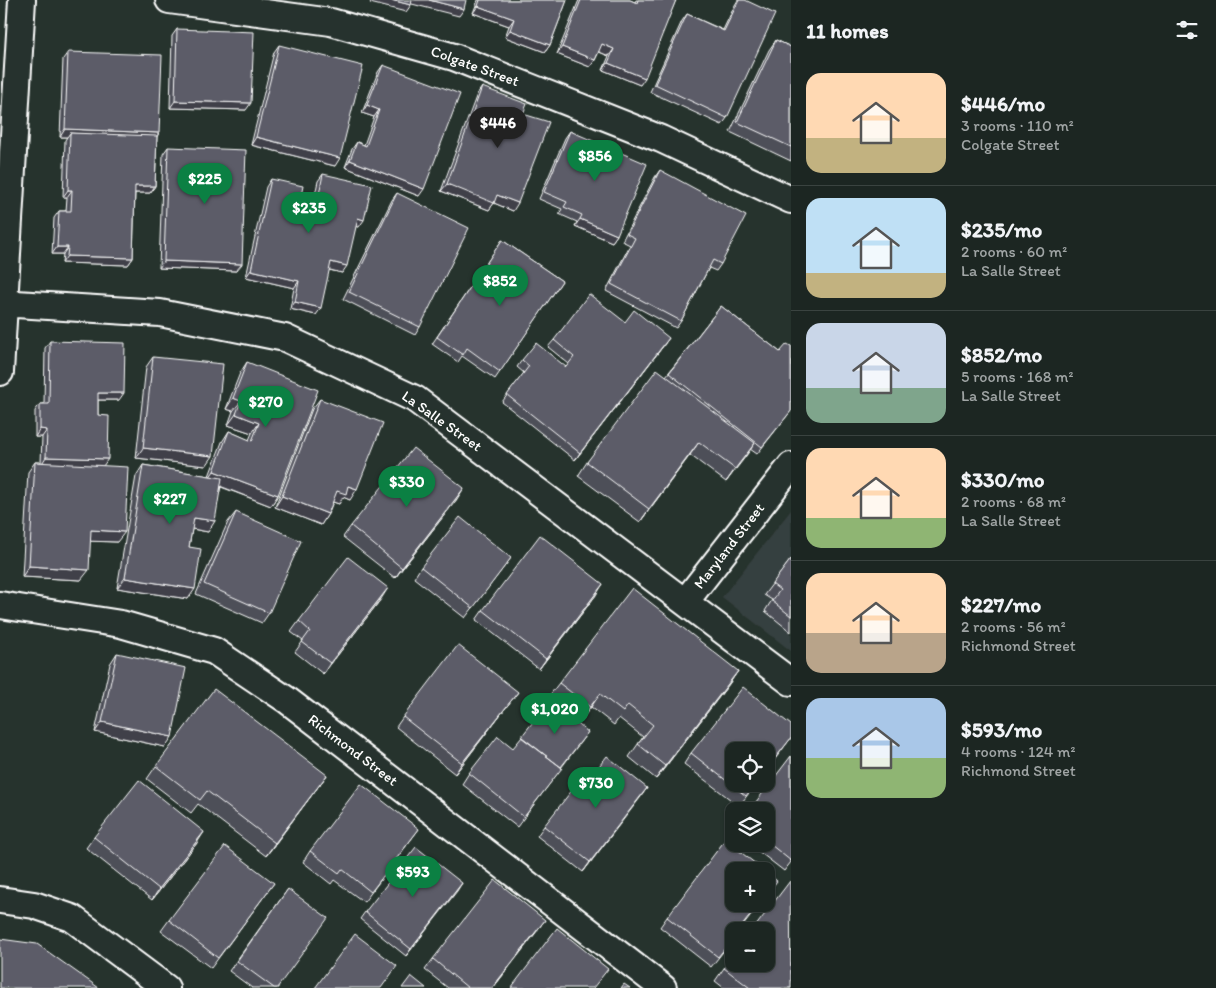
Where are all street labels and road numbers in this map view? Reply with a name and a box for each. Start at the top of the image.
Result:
street label: Colgate Street [428,42,522,90]
street label: La Salle Street [399,387,486,455]
street label: Maryland Street [690,499,768,593]
street label: Richmond Street [305,710,402,790]

